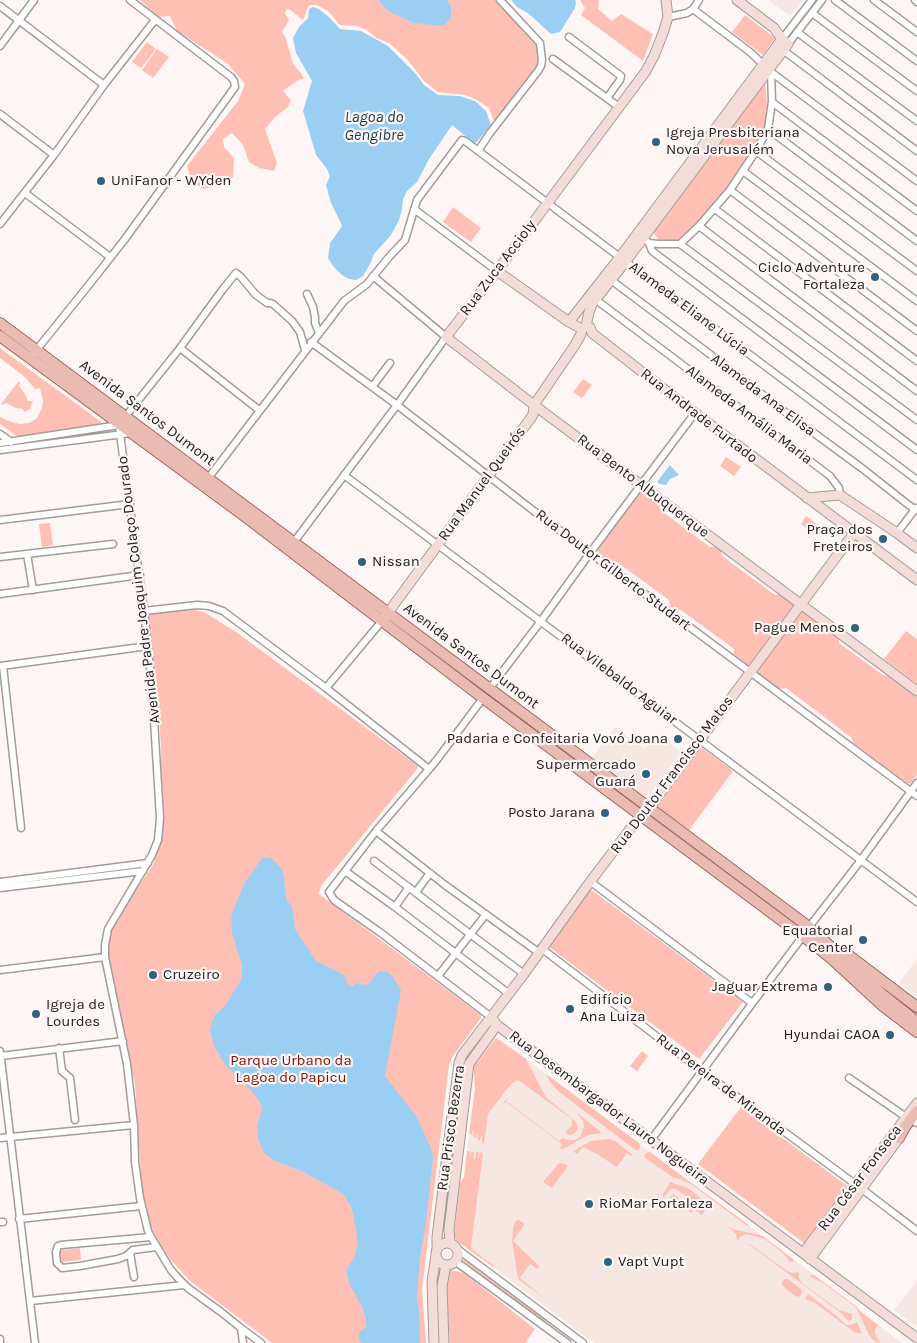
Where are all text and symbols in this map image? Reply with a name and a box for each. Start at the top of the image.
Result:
water label: Lagoa do Gengibre [344,107,404,145]
place label: Igreja Presbiteriana Nova Jerusalém [666,124,800,159]
marker: Igreja Presbiteriana Nova Jerusalém [650,136,662,148]
place label: UniFanor - WYden [111,172,231,190]
marker: UniFanor - WYden [95,175,107,187]
street label: Rua Zuca Accioly [456,216,540,320]
street label: Alameda Eliane Lúcia [625,258,753,360]
place label: Ciclo Adventure Fortaleza [758,259,865,294]
marker: Ciclo Adventure Fortaleza [869,271,881,283]
street label: Alameda Ana Elisa [707,350,819,440]
street label: Avenida Santos Dumont [76,356,218,470]
street label: Alameda Amália Maria [682,361,816,469]
street label: Rua Andrade Furtado [637,365,761,467]
street label: Rua Manuel Queirós [434,423,530,545]
street label: Rua Bento Albuquerque [573,430,713,542]
street label: Avenida Padre Joaquim Colaço Dourado [114,455,164,725]
street label: Rua Doutor Gilberto Studart [532,506,694,634]
place label: Praça dos Freteiros [806,521,873,556]
marker: Praça dos Freteiros [877,533,889,545]
place label: Nissan [372,553,420,571]
marker: Nissan [356,556,368,568]
street label: Avenida Santos Dumont [400,599,542,713]
place label: Pague Menos [754,619,845,637]
marker: Pague Menos [849,622,861,634]
street label: Rua Vilebaldo Aguiar [557,629,681,729]
street label: Rua Doutor Francisco Matos [607,693,737,857]
place label: Padaria e Confeitaria Vovó Joana [447,730,668,748]
marker: Padaria e Confeitaria Vovó Joana [672,733,684,745]
place label: Supermercado Guará [536,756,636,791]
marker: Supermercado Guará [640,768,652,780]
place label: Posto Jarana [508,804,595,822]
marker: Posto Jarana [599,807,611,819]
place label: Equatorial Center [782,922,853,957]
marker: Equatorial Center [857,934,869,946]
place label: Cruzeiro [163,966,220,984]
marker: Cruzeiro [147,969,159,981]
place label: Jaguar Extrema [712,978,818,996]
marker: Jaguar Extrema [822,981,834,993]
place label: Edifício Ana Luiza [580,991,645,1026]
place label: Igreja de Lourdes [46,996,105,1031]
marker: Edifício Ana Luiza [564,1003,576,1015]
marker: Igreja de Lourdes [30,1008,42,1020]
place label: Hyundai CAOA [784,1026,880,1044]
street label: Rua Desembargador Lauro Nogueira [505,1027,713,1189]
marker: Hyundai CAOA [884,1029,896,1041]
street label: Rua Pereira de Miranda [652,1030,790,1140]
park label: Parque Urbano da Lagoa do Papicu [230,1052,352,1087]
street label: Rua Prisco Bezerra [433,1064,469,1192]
street label: Rua César Fonseca [814,1121,906,1235]
place label: RioMar Fortaleza [599,1195,713,1213]
marker: RioMar Fortaleza [583,1198,595,1210]
place label: Vapt Vupt [618,1253,684,1271]
marker: Vapt Vupt [602,1256,614,1268]

